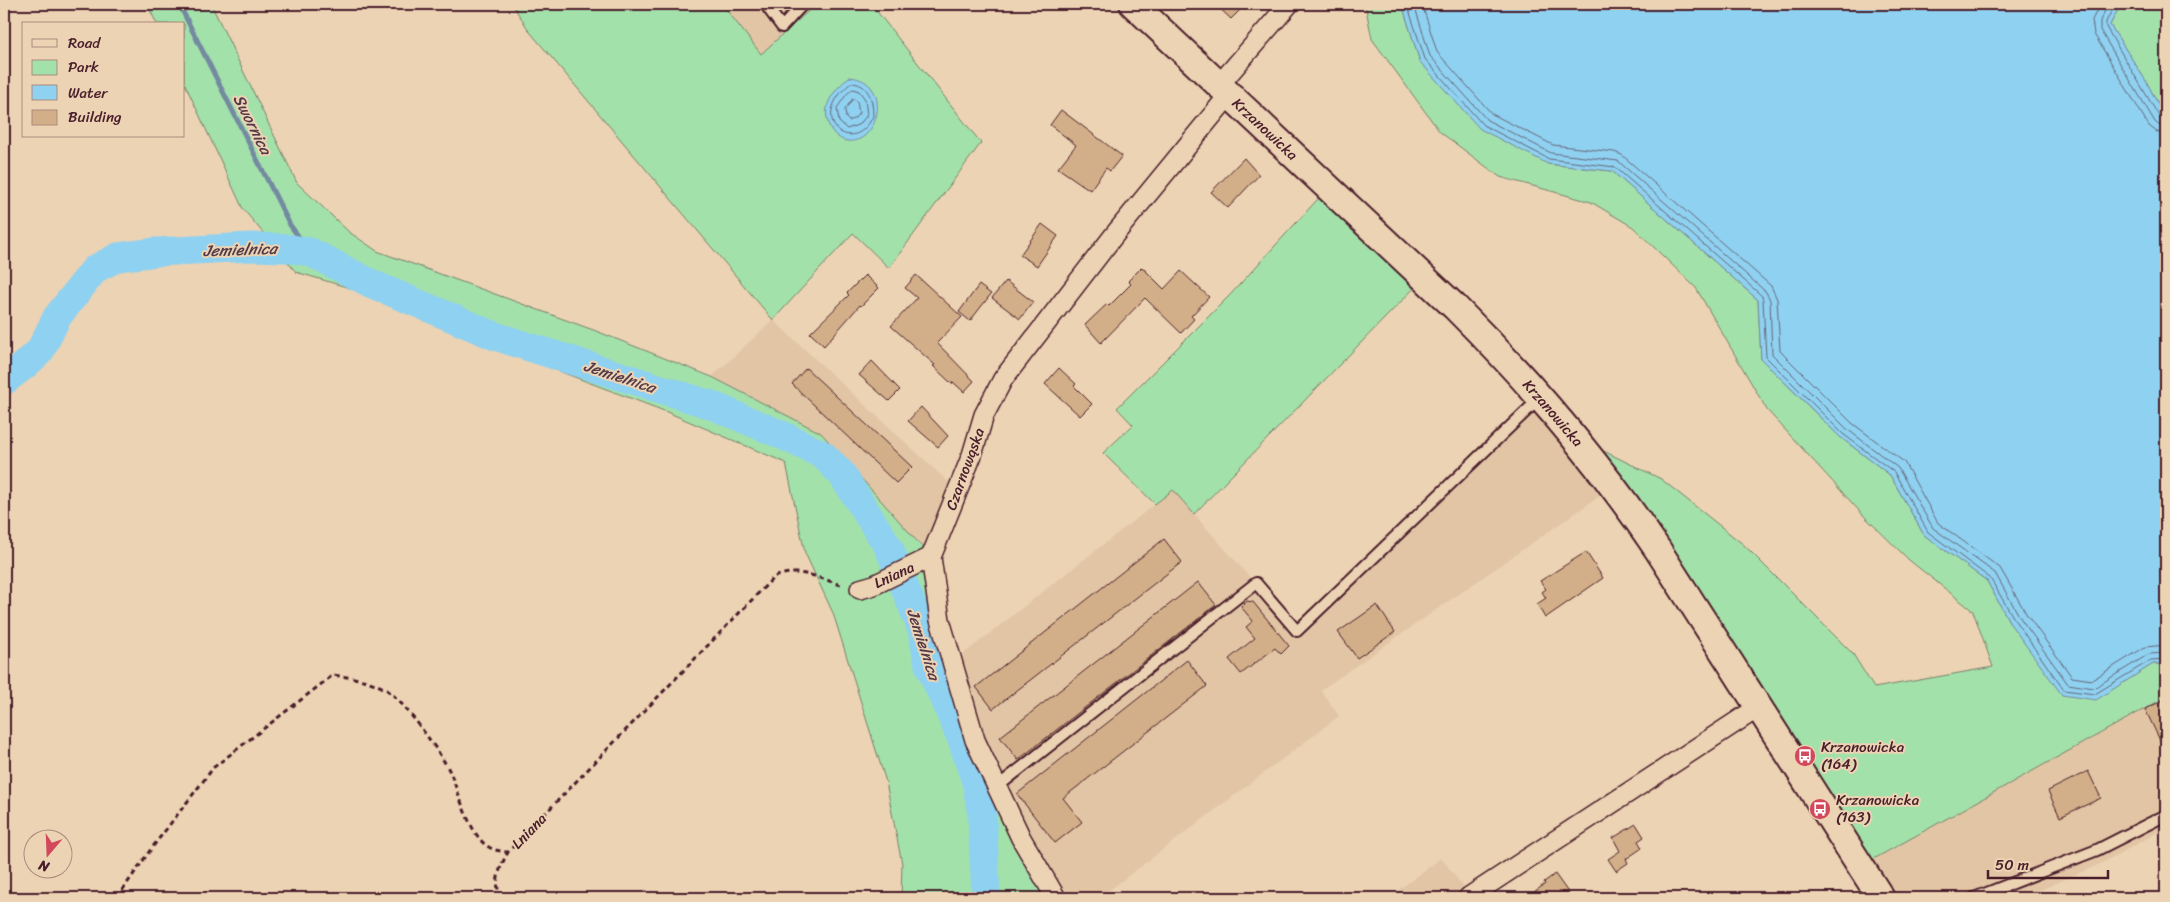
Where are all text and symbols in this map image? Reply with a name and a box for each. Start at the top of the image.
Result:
legend [22,22,185,138]
text: Road [68,30,101,56]
text: Park [68,54,99,80]
text: Water [68,80,108,106]
water label: Swornica [225,89,281,161]
street label: Krzanowicka [1226,91,1305,167]
text: Building [68,104,122,130]
water label: Jemielnica [203,234,279,265]
water label: Jemielnica [580,351,661,402]
street label: Krzanowicka [1516,373,1590,453]
street label: Czarnowąska [938,424,992,514]
street label: Lniana [869,554,919,596]
water label: Jemielnica [898,605,949,686]
place label: Krzanowicka (164) [1821,734,1905,777]
bus stop icon: Krzanowicka (164) [1793,744,1817,768]
place label: Krzanowicka (163) [1836,787,1920,830]
bus stop icon: Krzanowicka (163) [1808,797,1832,821]
street label: Lniana [505,806,553,855]
north arrow [22,830,72,880]
scale bar [1988,847,2108,879]
text: N [35,852,54,880]
text: 50 m [1995,852,2030,878]

